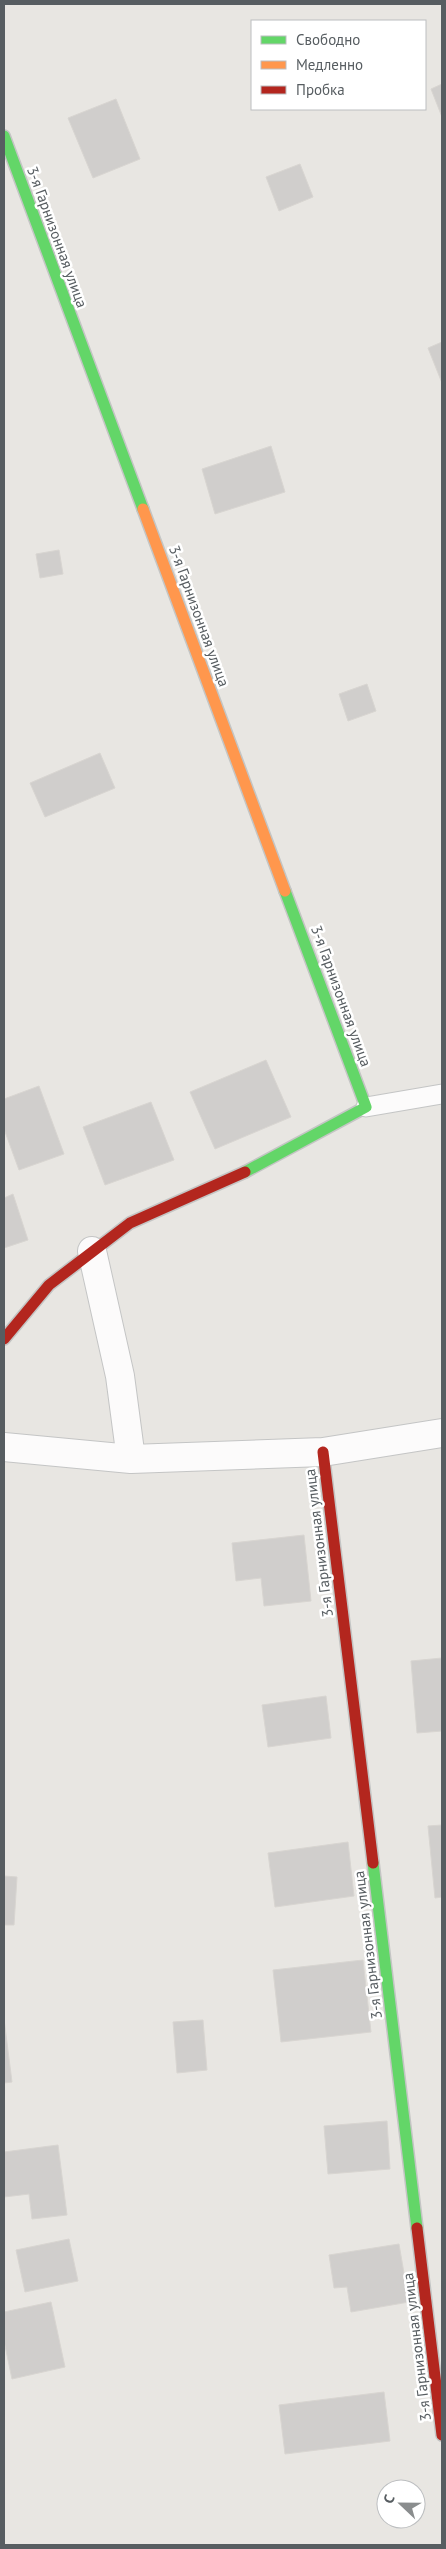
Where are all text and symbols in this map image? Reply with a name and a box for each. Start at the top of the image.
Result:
legend [251,20,426,110]
text: Свободно [296,30,360,49]
text: Медленно [296,55,363,74]
text: Пробка [296,80,345,99]
street label: 3-я Гарнизонная улица [23,164,92,310]
street label: 3-я Гарнизонная улица [165,543,234,689]
street label: 3-я Гарнизонная улица [307,923,376,1069]
street label: 3-я Гарнизонная улица [300,1468,337,1618]
street label: 3-я Гарнизонная улица [349,1870,386,2020]
street label: 3-я Гарнизонная улица [398,2272,435,2422]
north arrow [376,2479,426,2529]
text: С [379,2492,399,2506]

